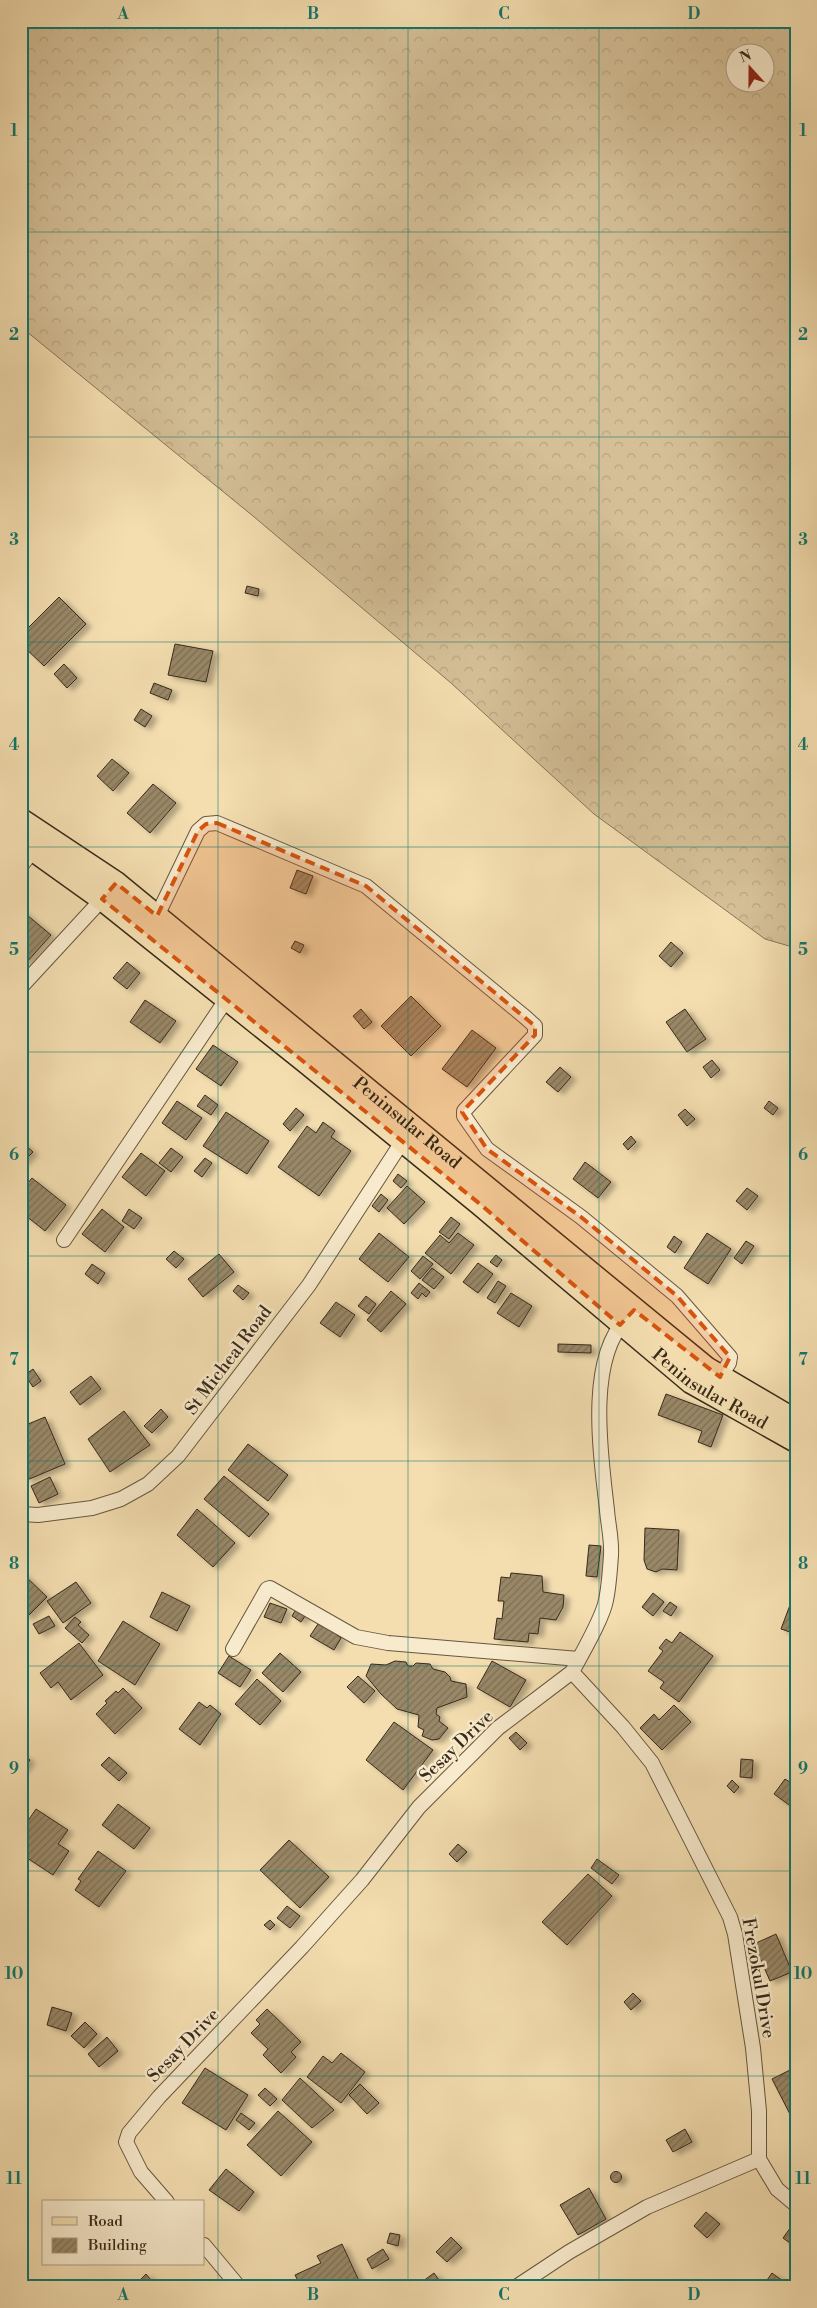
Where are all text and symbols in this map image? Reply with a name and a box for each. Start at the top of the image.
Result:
text: A [116,4,129,24]
text: B [307,4,319,24]
text: C [498,4,510,24]
text: D [688,4,701,24]
north arrow [724,42,774,92]
text: N [737,46,754,67]
text: 1 [10,121,18,141]
text: 1 [799,121,807,141]
text: 2 [9,325,19,345]
text: 2 [798,325,808,345]
text: 3 [9,530,19,550]
text: 3 [798,530,808,550]
text: 4 [9,735,20,755]
text: 4 [798,735,809,755]
text: 5 [9,940,19,960]
text: 5 [798,940,808,960]
street label: Peninsular Road [348,1072,466,1175]
text: 6 [9,1145,19,1165]
text: 6 [798,1145,808,1165]
street label: St Micheal Road [180,1300,277,1420]
street label: Peninsular Road [647,1343,772,1435]
text: 7 [9,1350,19,1370]
text: 7 [798,1350,808,1370]
text: 8 [9,1554,19,1574]
text: 8 [798,1554,808,1574]
street label: Sesay Drive [414,1705,498,1787]
text: 9 [9,1759,19,1779]
text: 9 [798,1759,808,1779]
street label: Frezokul Drive [737,1916,780,2040]
text: 10 [5,1964,23,1984]
text: 10 [794,1964,812,1984]
street label: Sesay Drive [142,2003,224,2087]
text: 11 [6,2169,22,2189]
text: 11 [795,2169,811,2189]
legend [42,2200,205,2266]
text: Road [88,2212,123,2231]
text: Building [87,2236,147,2255]
text: A [116,2285,129,2305]
text: B [307,2285,319,2305]
text: C [498,2285,510,2305]
text: D [688,2285,701,2305]

